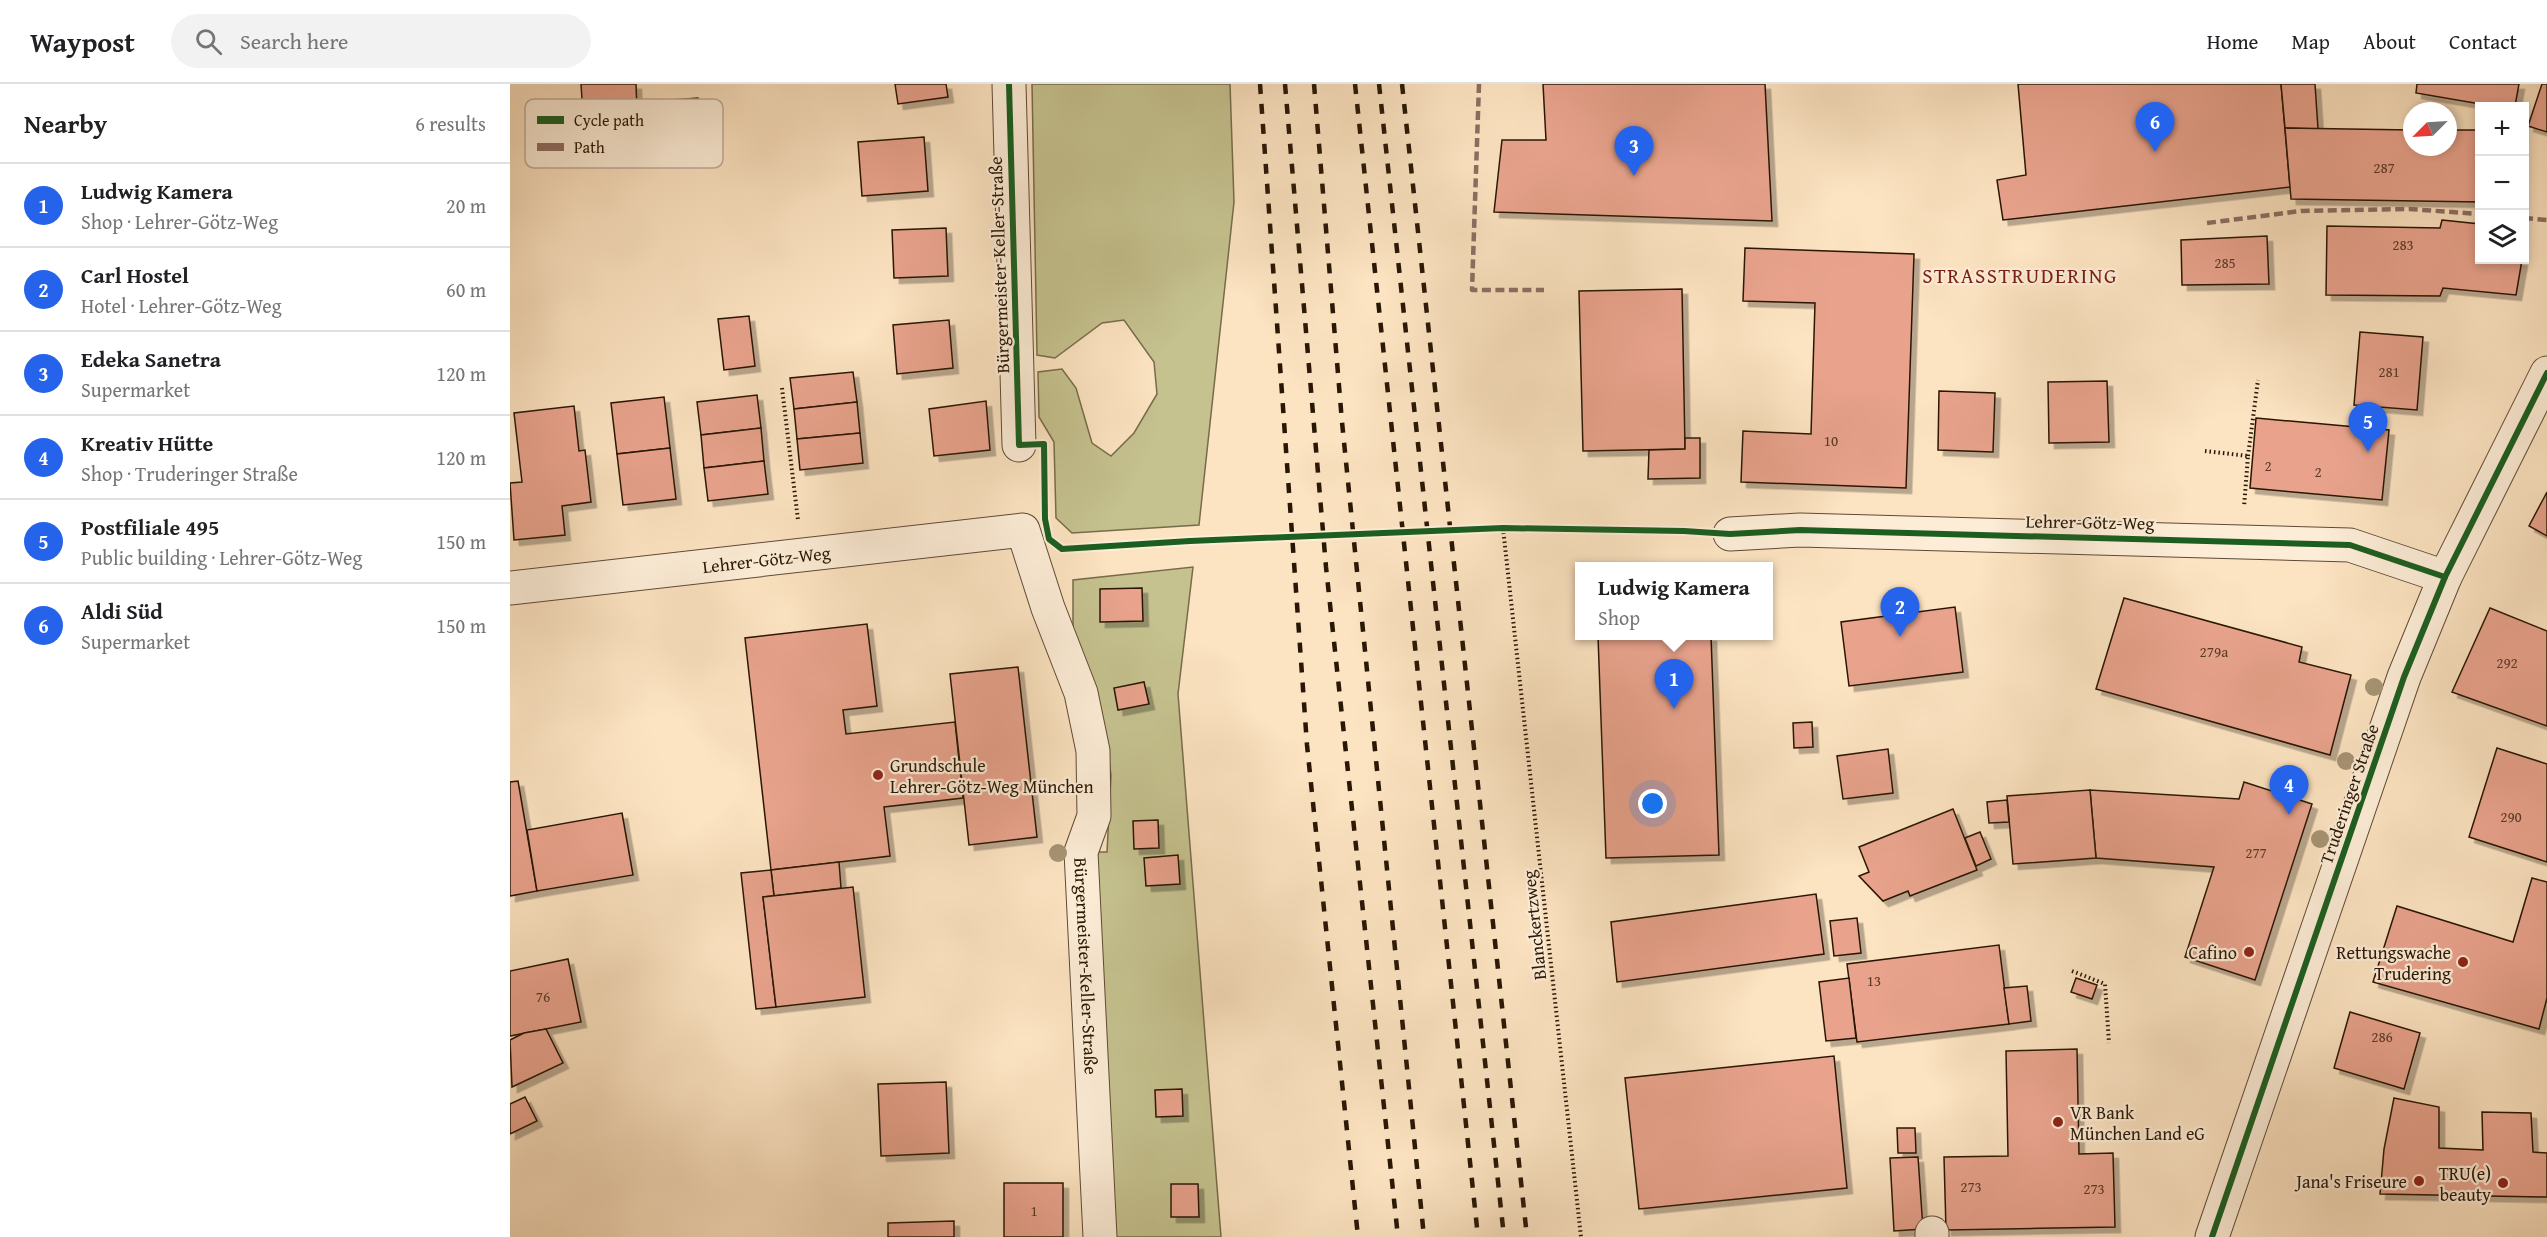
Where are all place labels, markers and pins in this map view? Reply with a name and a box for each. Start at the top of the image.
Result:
pin: 6 [2136,103,2174,152]
pin: 3 [1614,126,1654,176]
pin: 5 [2348,402,2388,452]
pin: 2 [1880,588,1920,637]
pin: 1 [1654,660,1694,709]
place label: Grundschule Lehrer-Götz-Weg München [890,752,1094,800]
pin: 4 [2270,766,2308,815]
marker: Grundschule Lehrer-Götz-Weg München [871,768,885,782]
place label: Cafino [2189,939,2237,966]
place label: Rettungswache Trudering [2336,939,2451,987]
marker: Cafino [2242,945,2256,959]
marker: Rettungswache Trudering [2456,955,2470,969]
place label: VR Bank München Land eG [2070,1099,2205,1147]
marker: VR Bank München Land eG [2051,1115,2065,1129]
place label: TRU(e) beauty [2439,1160,2491,1208]
place label: Jana's Friseure [2294,1168,2407,1195]
marker: Jana's Friseure [2412,1174,2426,1188]
marker: TRU(e) beauty [2496,1176,2510,1190]

